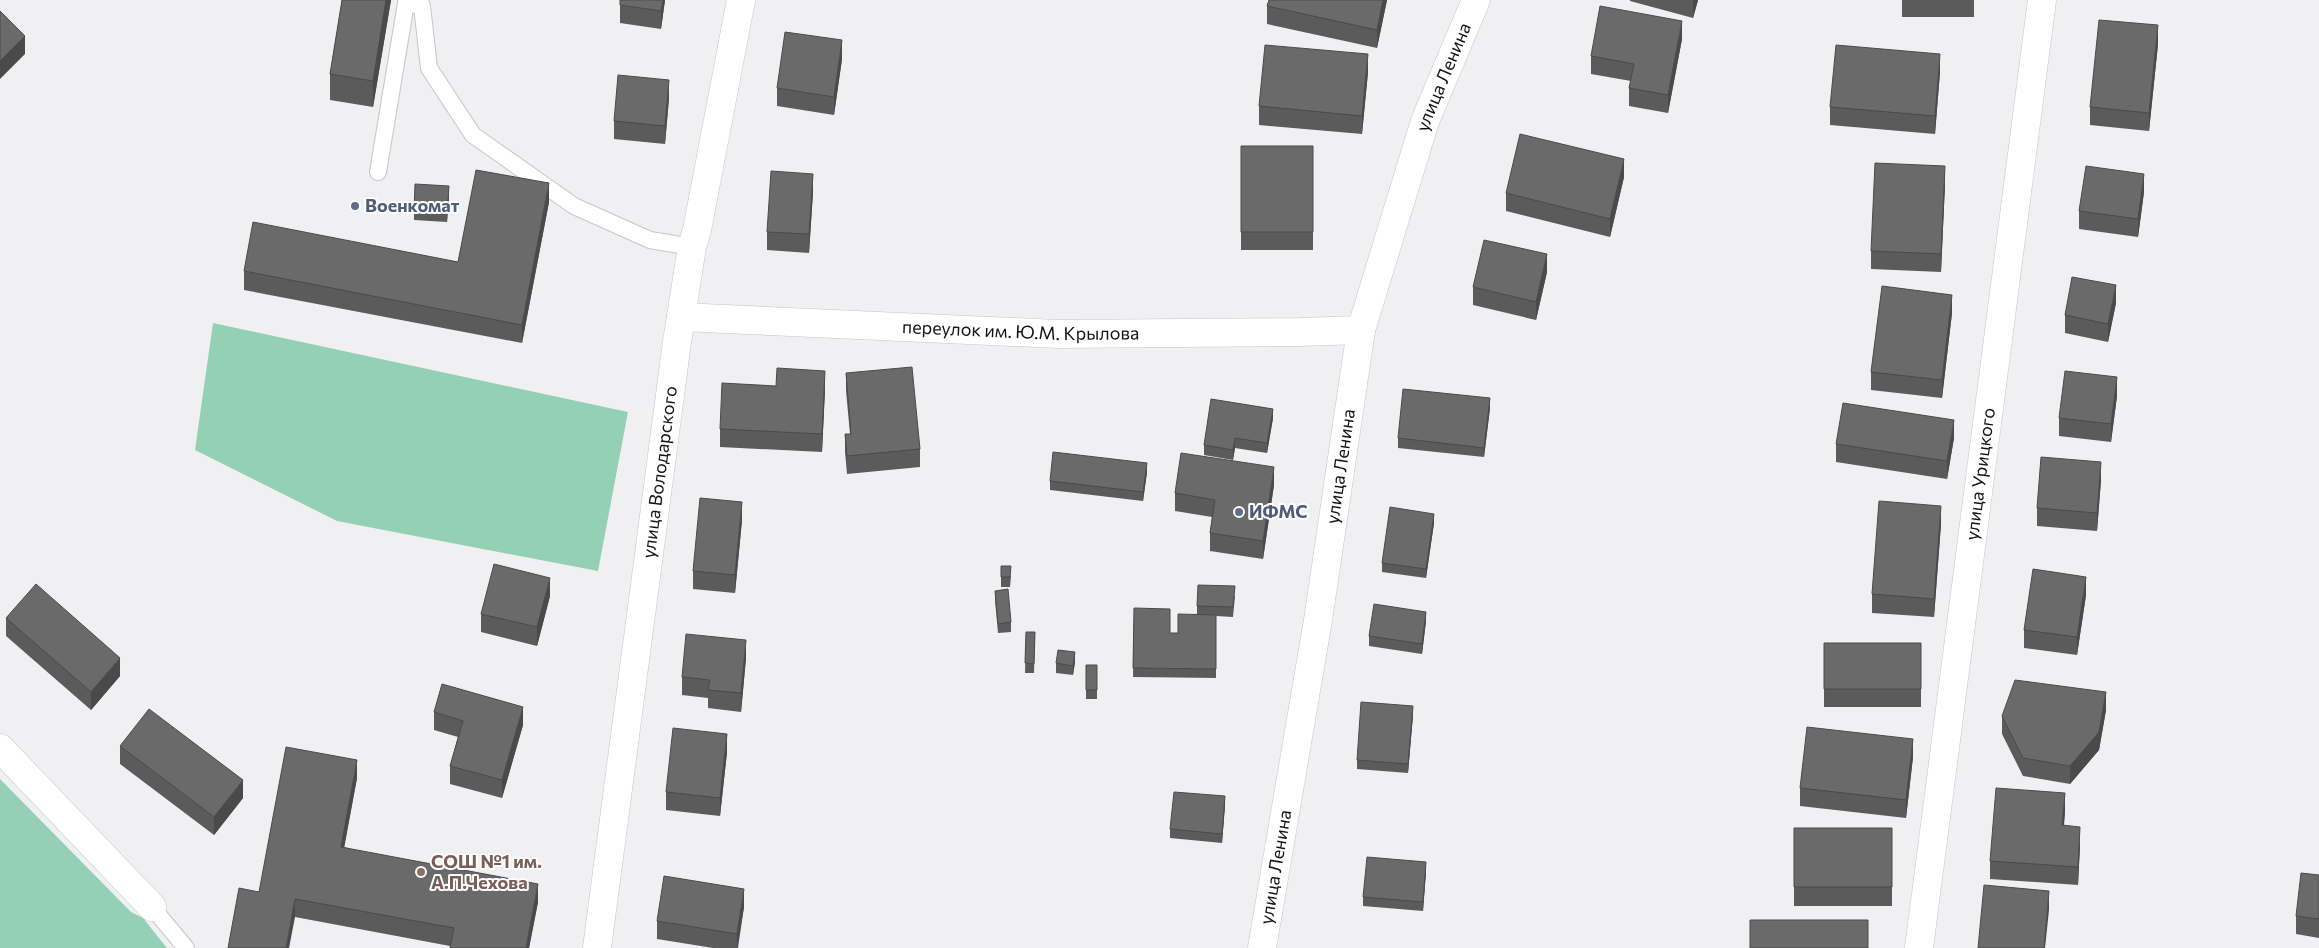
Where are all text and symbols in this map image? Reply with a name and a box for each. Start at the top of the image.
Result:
street label: улица Ленина [1410,19,1475,134]
place label: Военкомат [365,194,460,216]
marker: Военкомат [349,200,361,212]
street label: переулок им. Ю.М. Крылова [902,315,1139,344]
street label: улица Володарского [637,384,681,560]
street label: улица Урицкого [1960,406,1999,542]
street label: улица Ленина [1320,407,1359,525]
place label: ИФМС [1249,500,1308,522]
marker: ИФМС [1233,506,1245,518]
street label: улица Ленина [1254,808,1295,926]
place label: СОШ №1 им. А.П.Чехова [431,850,542,893]
marker: СОШ №1 им. А.П.Чехова [415,866,427,878]

